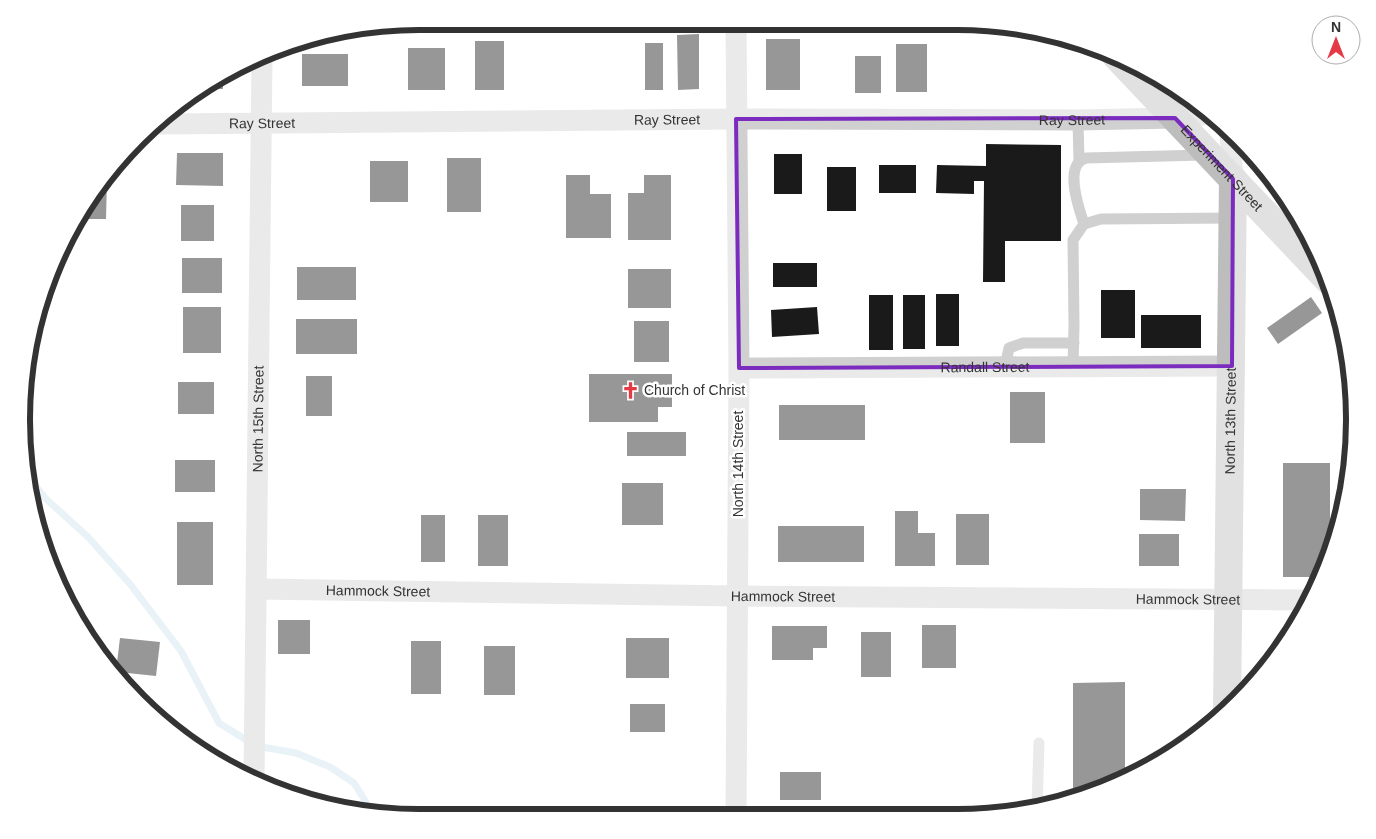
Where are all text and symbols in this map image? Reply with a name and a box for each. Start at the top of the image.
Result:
north arrow [1311,15,1361,65]
text: N [1331,19,1341,35]
street label: Ray Street [634,111,700,128]
street label: Ray Street [1039,111,1105,128]
street label: Ray Street [229,115,295,131]
street label: Experiment Street [1177,122,1266,214]
street label: Randall Street [941,359,1030,375]
street label: North 15th Street [249,365,267,472]
street label: North 13th Street [1222,367,1239,474]
church icon: Church of Christ [620,380,640,400]
place label: Church of Christ [644,382,745,398]
street label: North 14th Street [730,411,746,517]
street label: Hammock Street [326,582,430,600]
street label: Hammock Street [731,588,835,605]
street label: Hammock Street [1136,591,1240,608]

